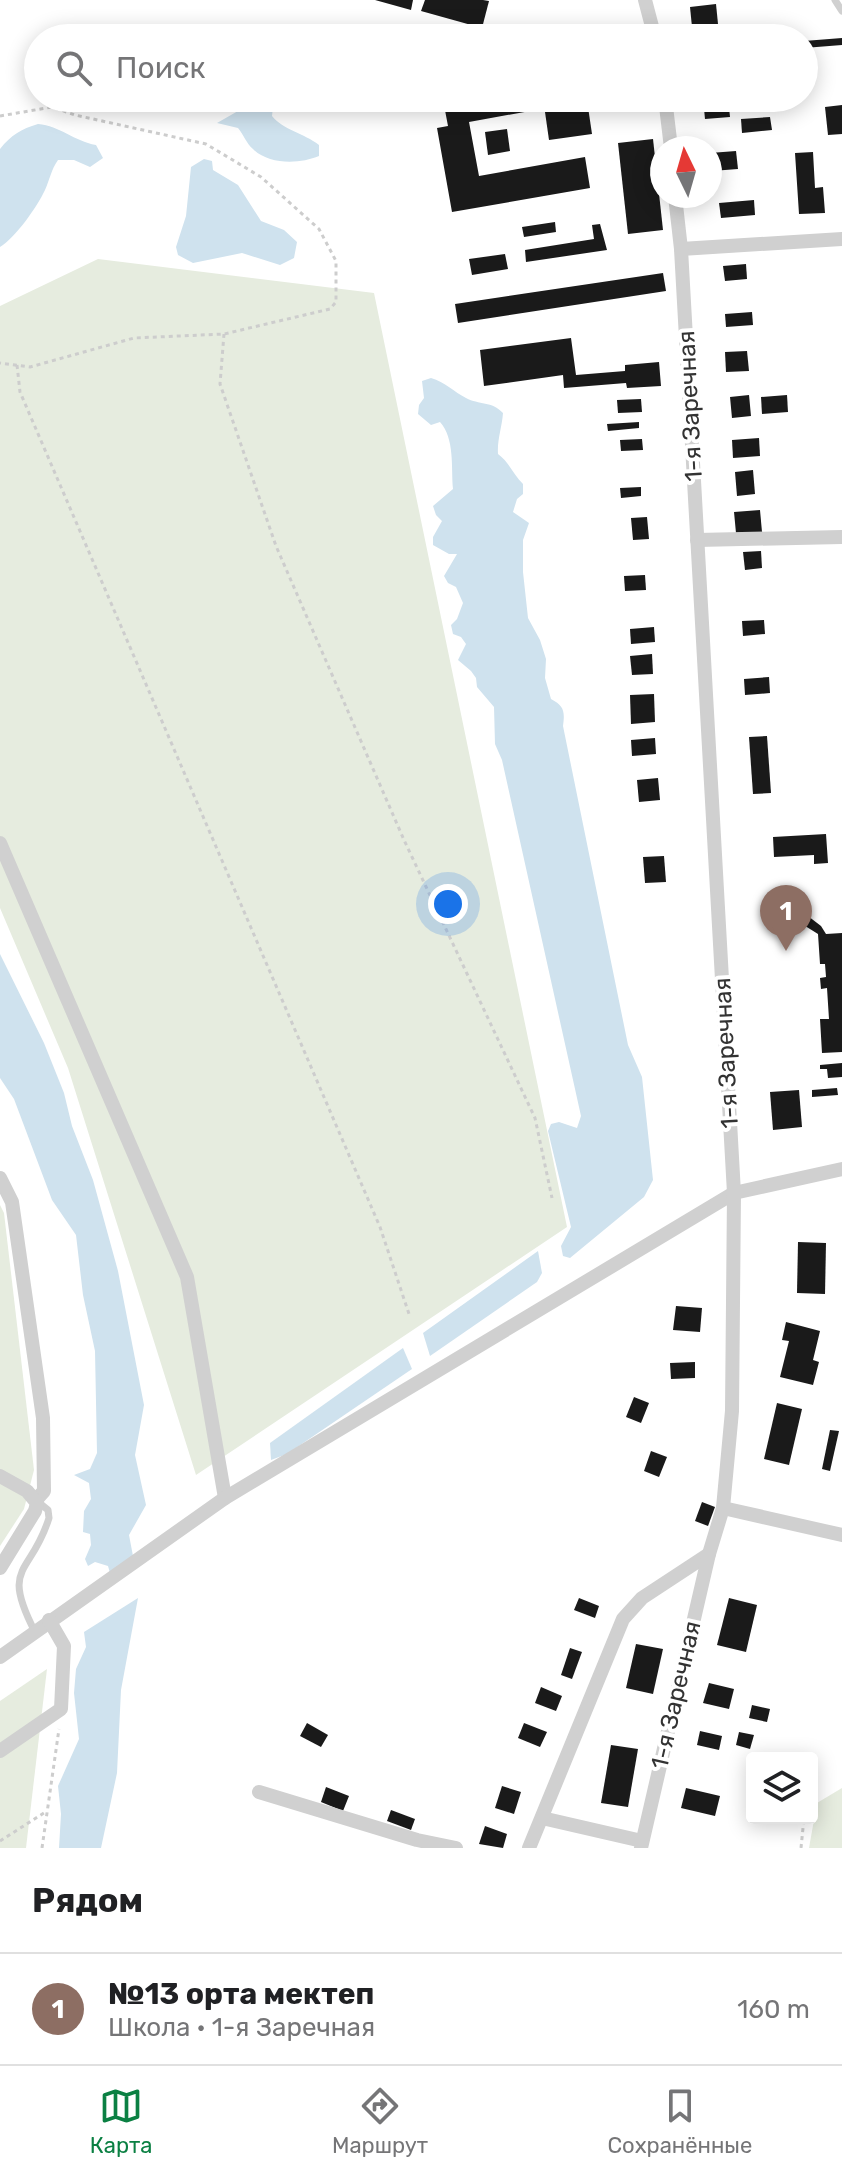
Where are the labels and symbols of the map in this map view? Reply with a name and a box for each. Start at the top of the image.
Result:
north arrow [650,136,722,208]
street label: 1-я Заречная [672,330,708,482]
your location [428,884,468,924]
pin: 1 [760,885,812,951]
street label: 1-я Заречная [708,977,744,1129]
street label: 1-я Заречная [645,1618,707,1772]

